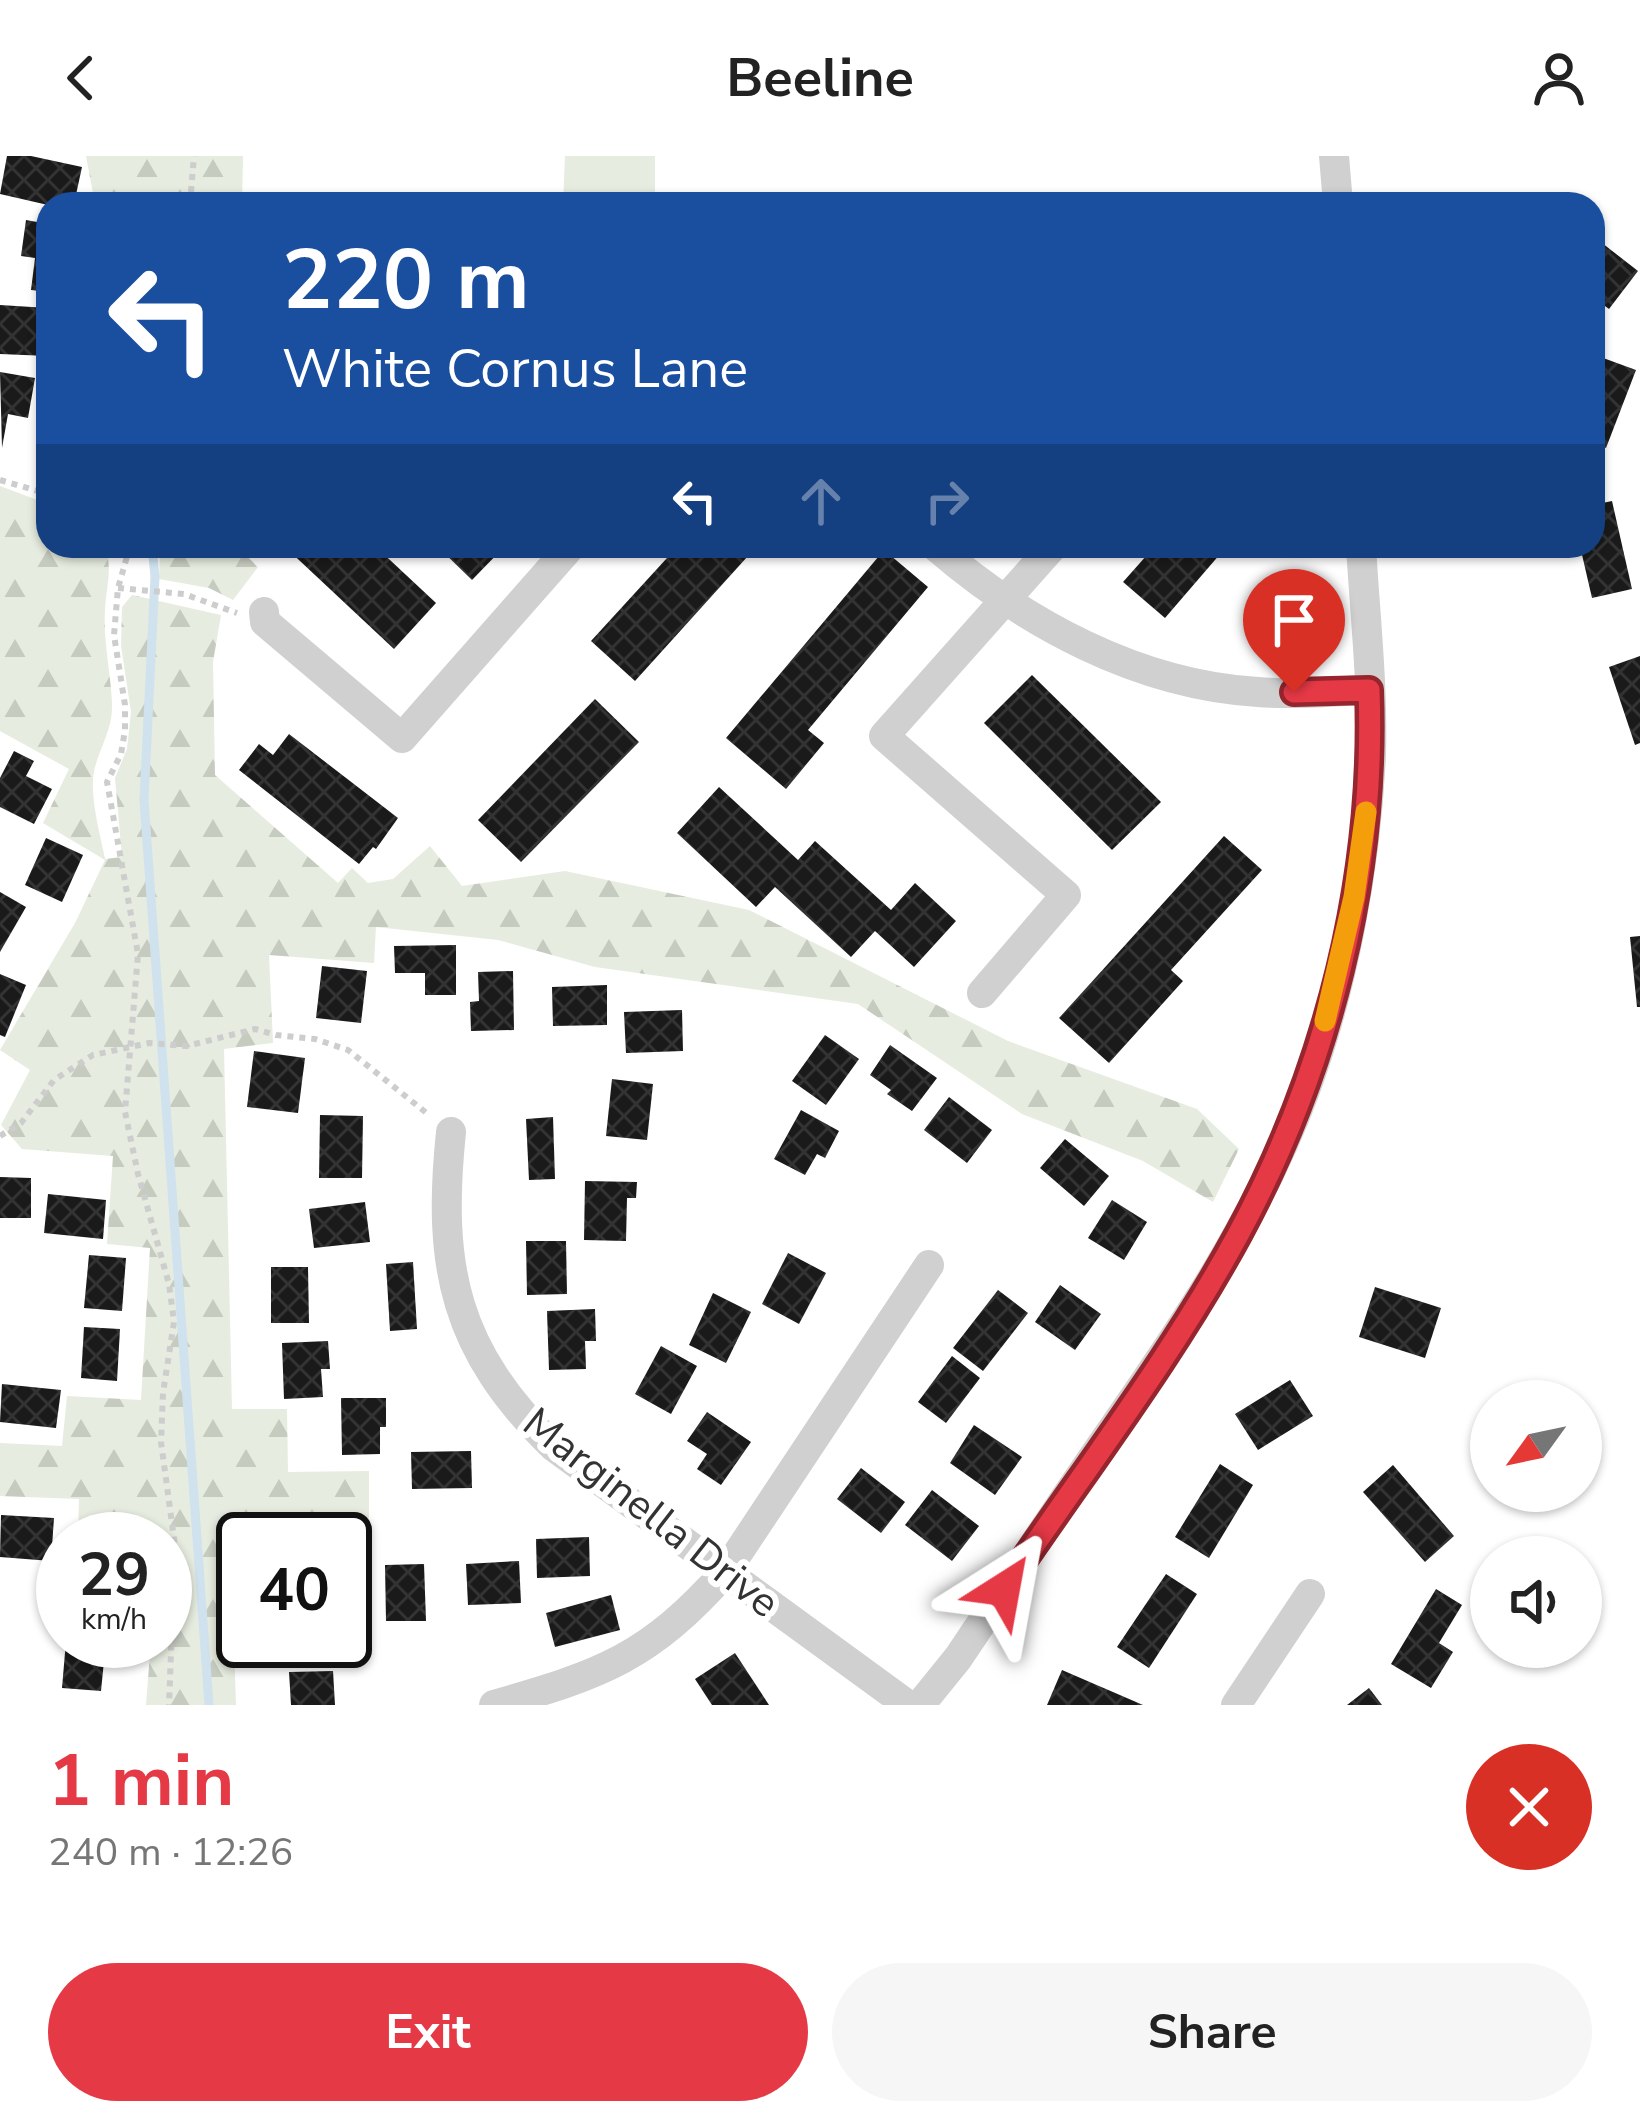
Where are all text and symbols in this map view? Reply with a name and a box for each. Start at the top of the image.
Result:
text: Beeline [726,41,914,115]
icon: back [48,45,114,111]
icon: person [1526,45,1592,111]
text: 220 m [282,223,530,338]
icon: left [84,240,240,396]
text: White Cornus Lane [282,332,748,406]
icon: left [662,468,728,534]
icon: ahead [788,468,854,534]
icon: right [914,468,980,534]
pin [1243,569,1345,692]
icon: arrive [1261,587,1327,653]
north arrow [1470,1380,1602,1512]
map controls [1470,1380,1602,1668]
street label: Marginella Drive [511,1395,791,1631]
speed limit sign: 40 [216,1512,372,1668]
position arrow [941,1526,1067,1652]
text: 29 [78,1534,150,1616]
button: sound [1470,1536,1602,1668]
text: km/h [81,1599,147,1640]
text: 1 min [48,1732,234,1830]
button: close [1466,1744,1592,1870]
text: 240 m · 12:26 [48,1826,293,1879]
button: Exit [48,1963,808,2101]
button: Share [832,1963,1592,2101]

